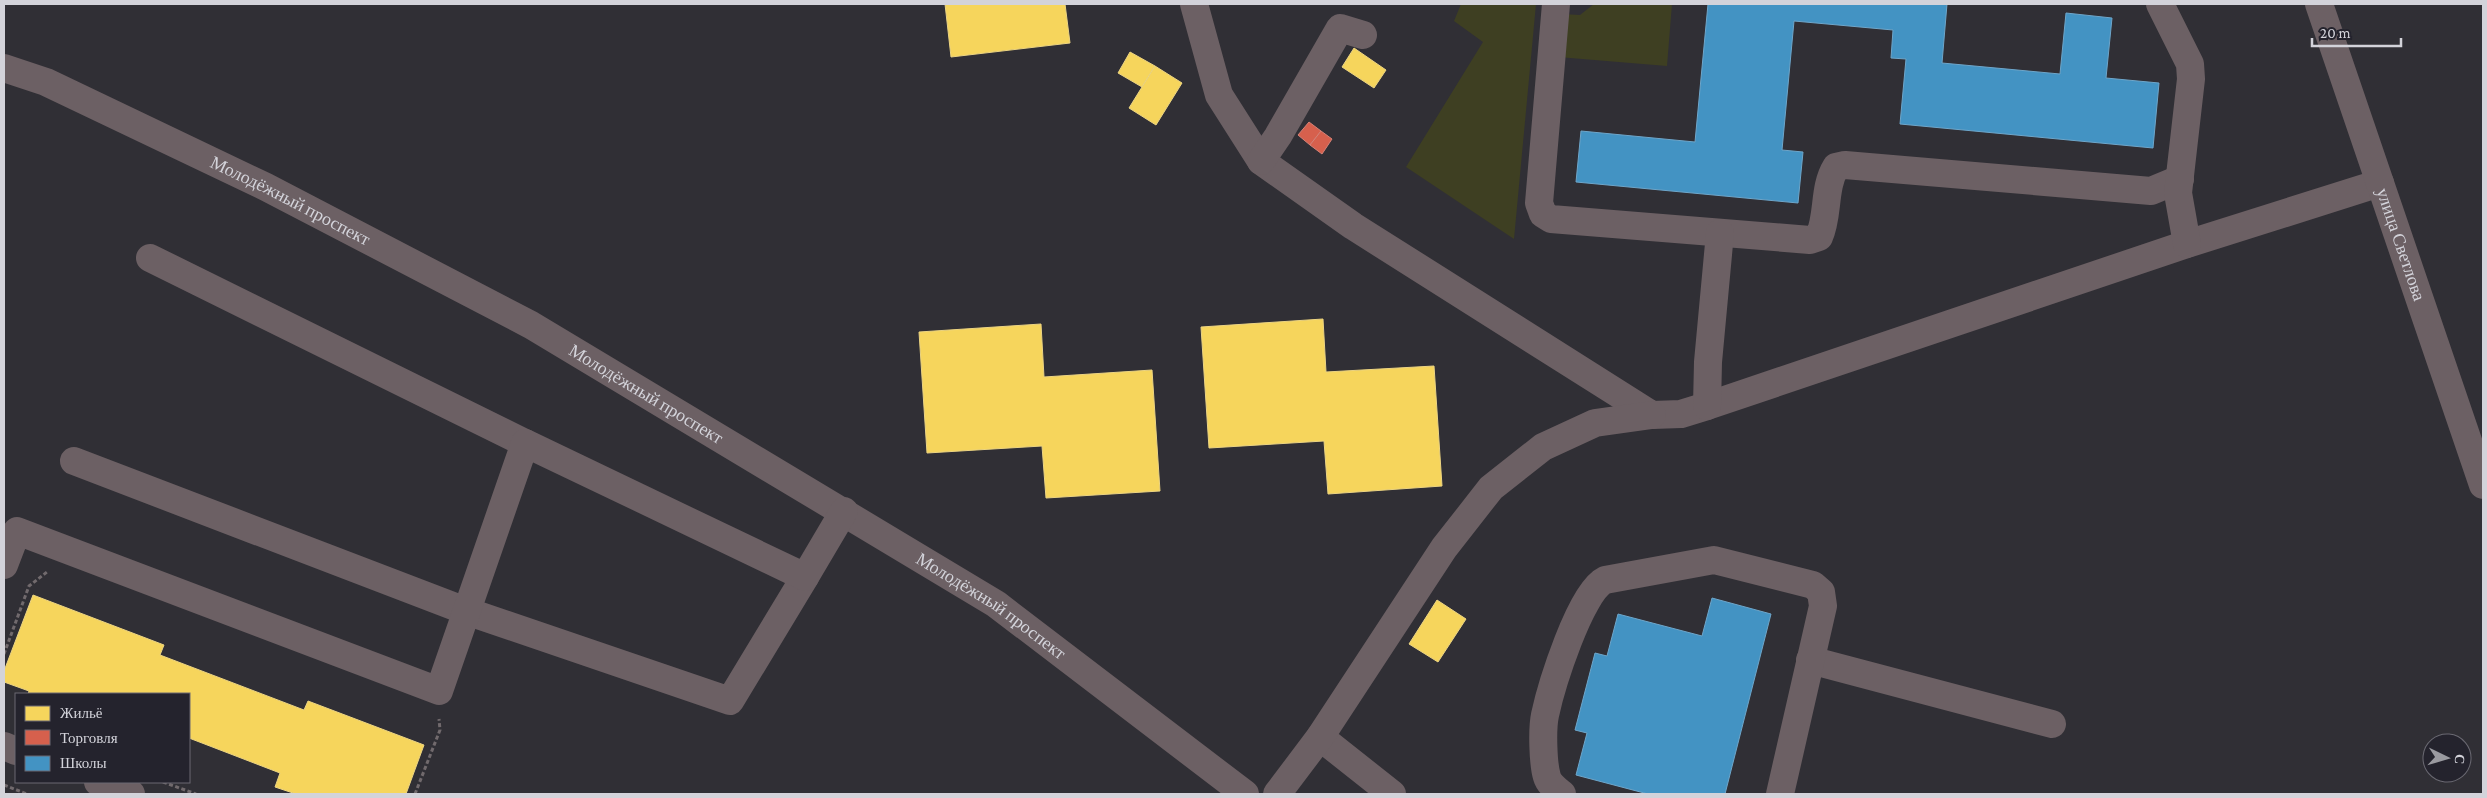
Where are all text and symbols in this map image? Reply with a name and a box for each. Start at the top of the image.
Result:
scale bar [2312,15,2401,47]
text: 20 m [2320,25,2351,41]
street label: Молодёжный проспект [207,152,374,250]
street label: улица Светлова [2372,185,2429,303]
street label: Молодёжный проспект [565,340,727,448]
street label: Молодёжный проспект [913,548,1070,664]
legend [15,693,190,783]
text: Жильё [60,705,103,721]
text: Торговля [60,730,118,746]
north arrow [2422,733,2472,783]
text: С [2452,753,2468,765]
text: Школы [60,755,107,771]

